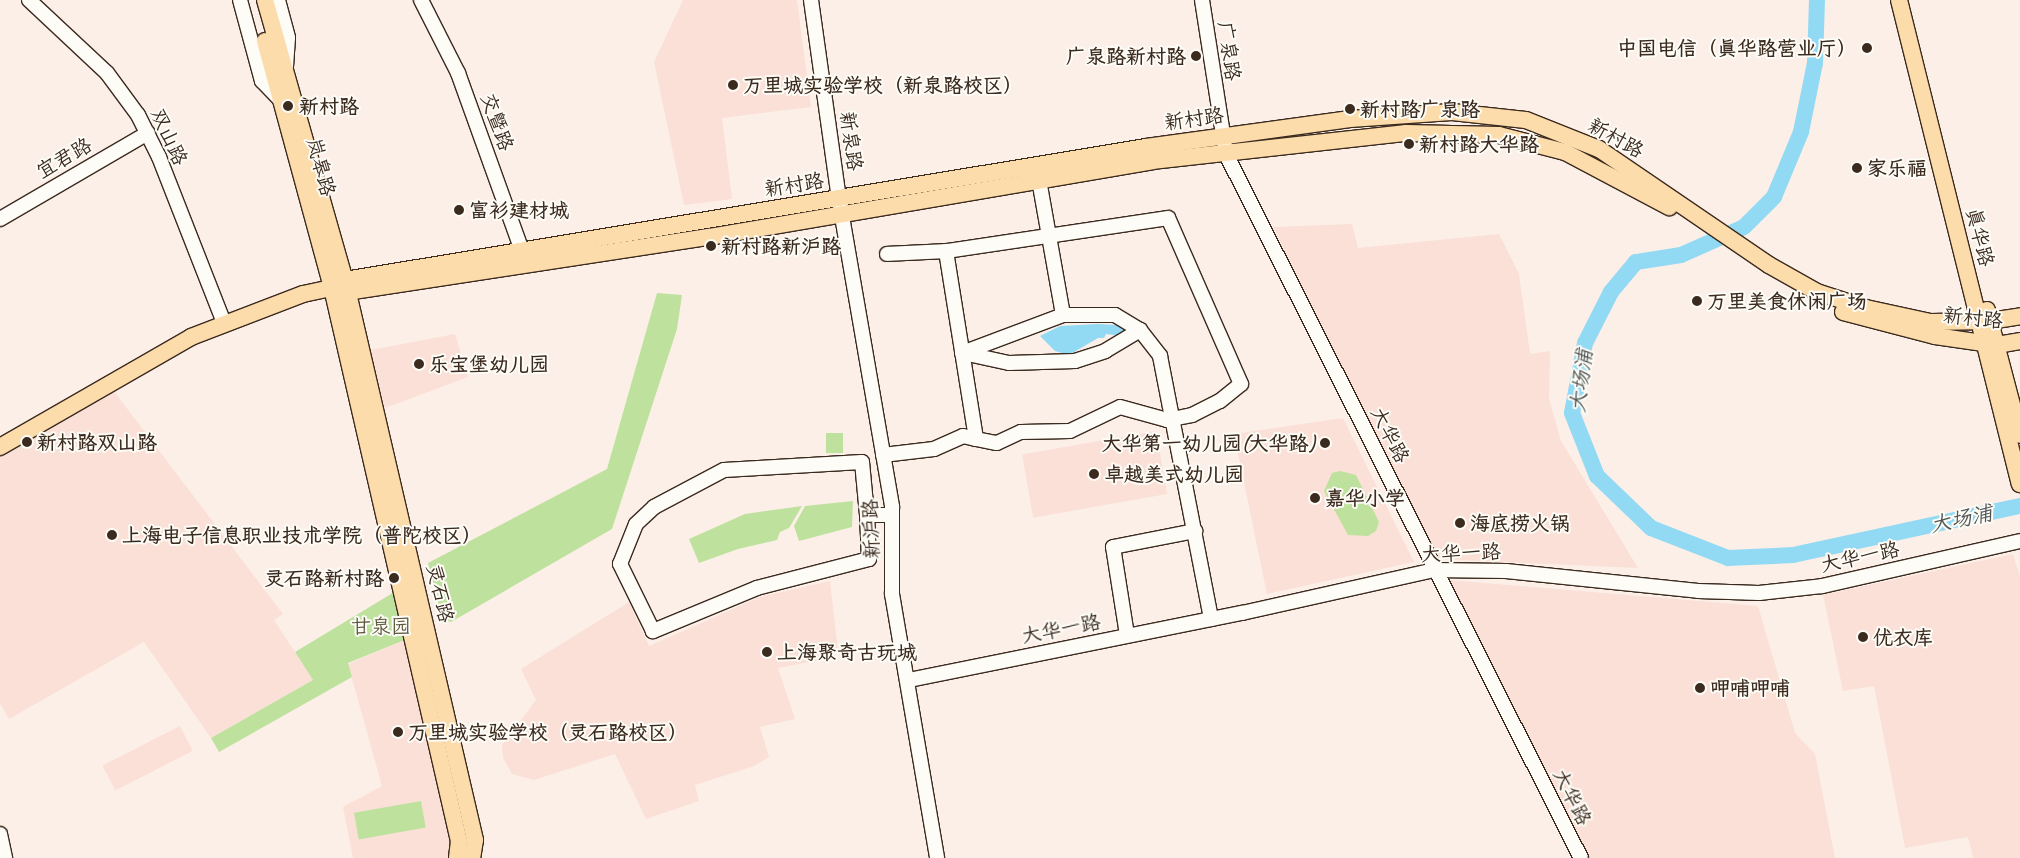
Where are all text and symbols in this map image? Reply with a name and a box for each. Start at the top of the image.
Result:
street label: 广泉路 [1213,20,1245,82]
place label: 中国电信（真华路营业厅） [1617,36,1857,60]
marker: 中国电信（真华路营业厅） [1861,42,1873,54]
place label: 广泉路新村路 [1066,44,1186,68]
marker: 广泉路新村路 [1190,50,1202,62]
place label: 万里城实验学校（新泉路校区） [743,73,1023,97]
marker: 万里城实验学校（新泉路校区） [727,79,739,91]
street label: 交暨路 [475,90,519,154]
place label: 新村路 [299,94,359,118]
place label: 新村路广泉路 [1360,97,1480,121]
marker: 新村路 [281,99,295,113]
street label: 新村路 [1163,103,1225,135]
marker: 新村路广泉路 [1344,103,1356,115]
street label: 双山路 [145,105,193,169]
street label: 新泉路 [835,110,867,172]
street label: 新村路 [1584,113,1648,163]
place label: 新村路大华路 [1419,132,1539,156]
street label: 宜君路 [32,133,96,183]
street label: 岚皋路 [302,135,340,199]
marker: 新村路大华路 [1403,138,1415,150]
place label: 家乐福 [1867,156,1927,180]
marker: 家乐福 [1851,162,1863,174]
street label: 新村路 [762,168,826,202]
place label: 富衫建材城 [469,198,569,222]
marker: 富衫建材城 [453,204,465,216]
street label: 真华路 [1961,205,1999,269]
place label: 新村路新沪路 [721,234,841,258]
marker: 新村路新沪路 [705,240,717,252]
place label: 万里美食休闲广场 [1707,289,1867,313]
marker: 万里美食休闲广场 [1691,295,1703,307]
street label: 新村路 [1942,303,2004,333]
water label: 大场浦 [1565,348,1597,414]
place label: 乐宝堡幼儿园 [429,352,549,376]
marker: 乐宝堡幼儿园 [413,358,425,370]
street label: 大华路 [1366,403,1414,467]
place label: 新村路双山路 [37,430,157,454]
place label: 大华第一幼儿园(大华路) [1102,431,1315,455]
marker: 新村路双山路 [21,436,33,448]
marker: 大华第一幼儿园(大华路) [1319,437,1331,449]
place label: 卓越美式幼儿园 [1104,462,1244,486]
marker: 卓越美式幼儿园 [1088,468,1100,480]
place label: 嘉华小学 [1325,486,1405,510]
marker: 嘉华小学 [1309,492,1321,504]
street label: 新沪路 [858,499,884,559]
water label: 大场浦 [1928,500,1994,538]
place label: 海底捞火锅 [1470,511,1570,535]
marker: 海底捞火锅 [1454,517,1466,529]
place label: 上海电子信息职业技术学院（普陀校区） [122,523,482,547]
marker: 上海电子信息职业技术学院（普陀校区） [106,529,118,541]
street label: 大华一路 [1818,537,1902,577]
street label: 大华一路 [1421,540,1501,566]
street label: 灵石路 [422,561,458,625]
place label: 灵石路新村路 [264,566,384,590]
marker: 灵石路新村路 [388,572,400,584]
street label: 大华一路 [1019,610,1103,648]
park label: 甘泉园 [351,614,411,638]
place label: 优衣库 [1873,625,1933,649]
marker: 优衣库 [1857,631,1869,643]
place label: 上海聚奇古玩城 [777,640,917,664]
marker: 上海聚奇古玩城 [761,646,773,658]
place label: 呷哺呷哺 [1710,676,1790,700]
marker: 呷哺呷哺 [1694,682,1706,694]
place label: 万里城实验学校（灵石路校区） [408,720,688,744]
marker: 万里城实验学校（灵石路校区） [392,726,404,738]
street label: 大华路 [1548,765,1596,829]

